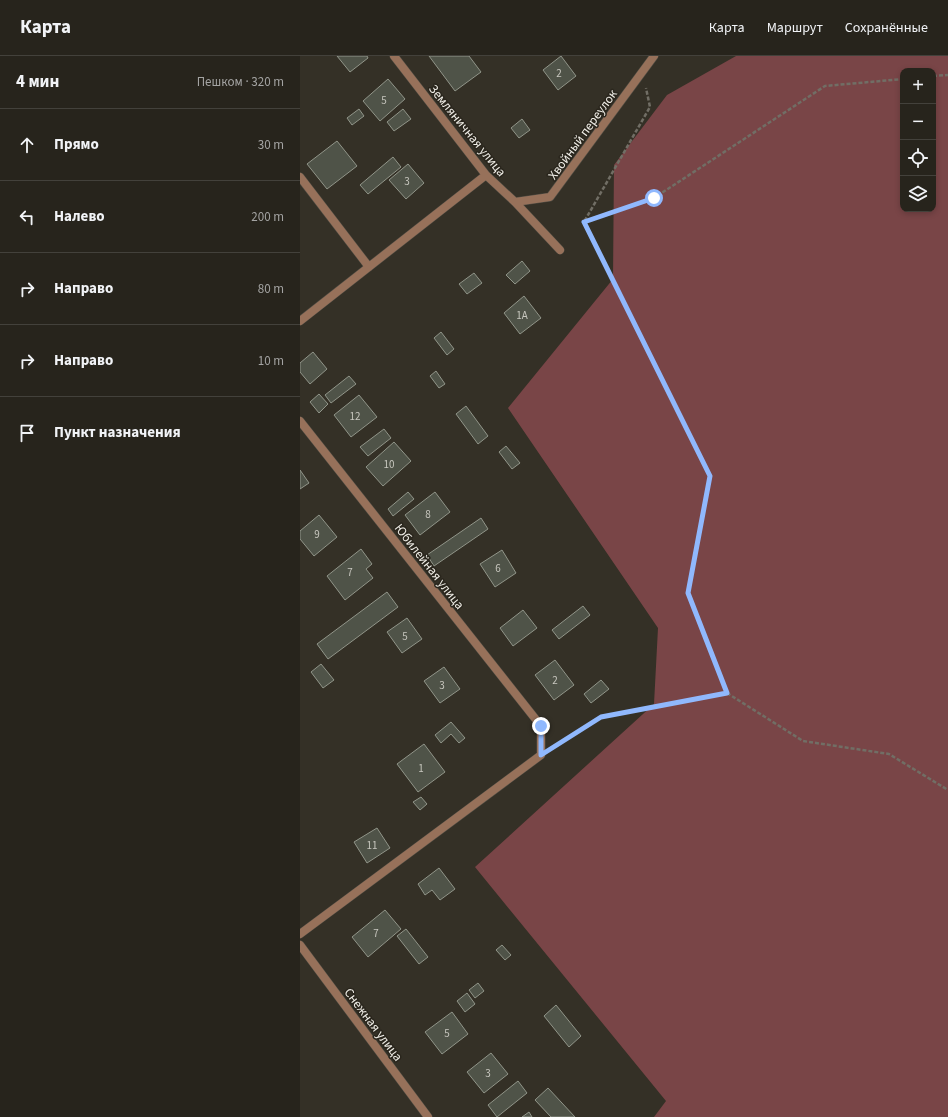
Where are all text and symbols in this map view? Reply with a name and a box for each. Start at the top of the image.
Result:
text: Карта [20,14,71,41]
text: Карта [709,18,745,38]
text: Маршрут [767,18,823,38]
text: Сохранённые [845,18,928,38]
house number: 2 [556,66,562,81]
map controls [900,68,936,212]
button: + [900,68,936,104]
text: 4 мин [16,70,59,94]
text: Пешком · 320 m [197,73,284,91]
street label: Земляничная улица [424,81,510,181]
street label: Хвойный переулок [544,85,622,183]
house number: 5 [381,93,387,108]
button: − [900,104,936,140]
icon: ahead [16,134,38,156]
text: Прямо [54,134,99,155]
text: 30 m [258,136,284,154]
button: locate [900,140,936,176]
house number: 3 [404,174,410,189]
button: layers [900,176,936,212]
route start [645,189,663,207]
icon: left [16,206,38,228]
text: Налево [54,206,105,227]
text: 200 m [251,208,284,226]
icon: right [16,278,38,300]
text: Направо [54,278,113,299]
text: 80 m [258,280,284,298]
house number: 1А [516,308,528,323]
icon: right [16,350,38,372]
text: Направо [54,350,113,371]
text: 10 m [258,352,284,370]
house number: 12 [350,409,360,424]
icon: arrive [16,422,38,444]
text: Пункт назначения [54,422,181,443]
house number: 10 [384,457,394,472]
house number: 8 [425,507,431,522]
street label: Юбилейная улица [390,520,468,613]
house number: 9 [314,527,320,542]
house number: 6 [495,561,501,576]
house number: 7 [347,565,353,580]
house number: 5 [402,629,408,644]
house number: 2 [552,673,558,688]
house number: 3 [439,678,445,693]
route end [532,717,550,735]
house number: 1 [418,761,424,776]
house number: 11 [367,838,377,853]
house number: 7 [373,926,379,941]
street label: Снежная улица [340,984,407,1065]
house number: 5 [444,1026,450,1041]
house number: 3 [485,1066,491,1081]

